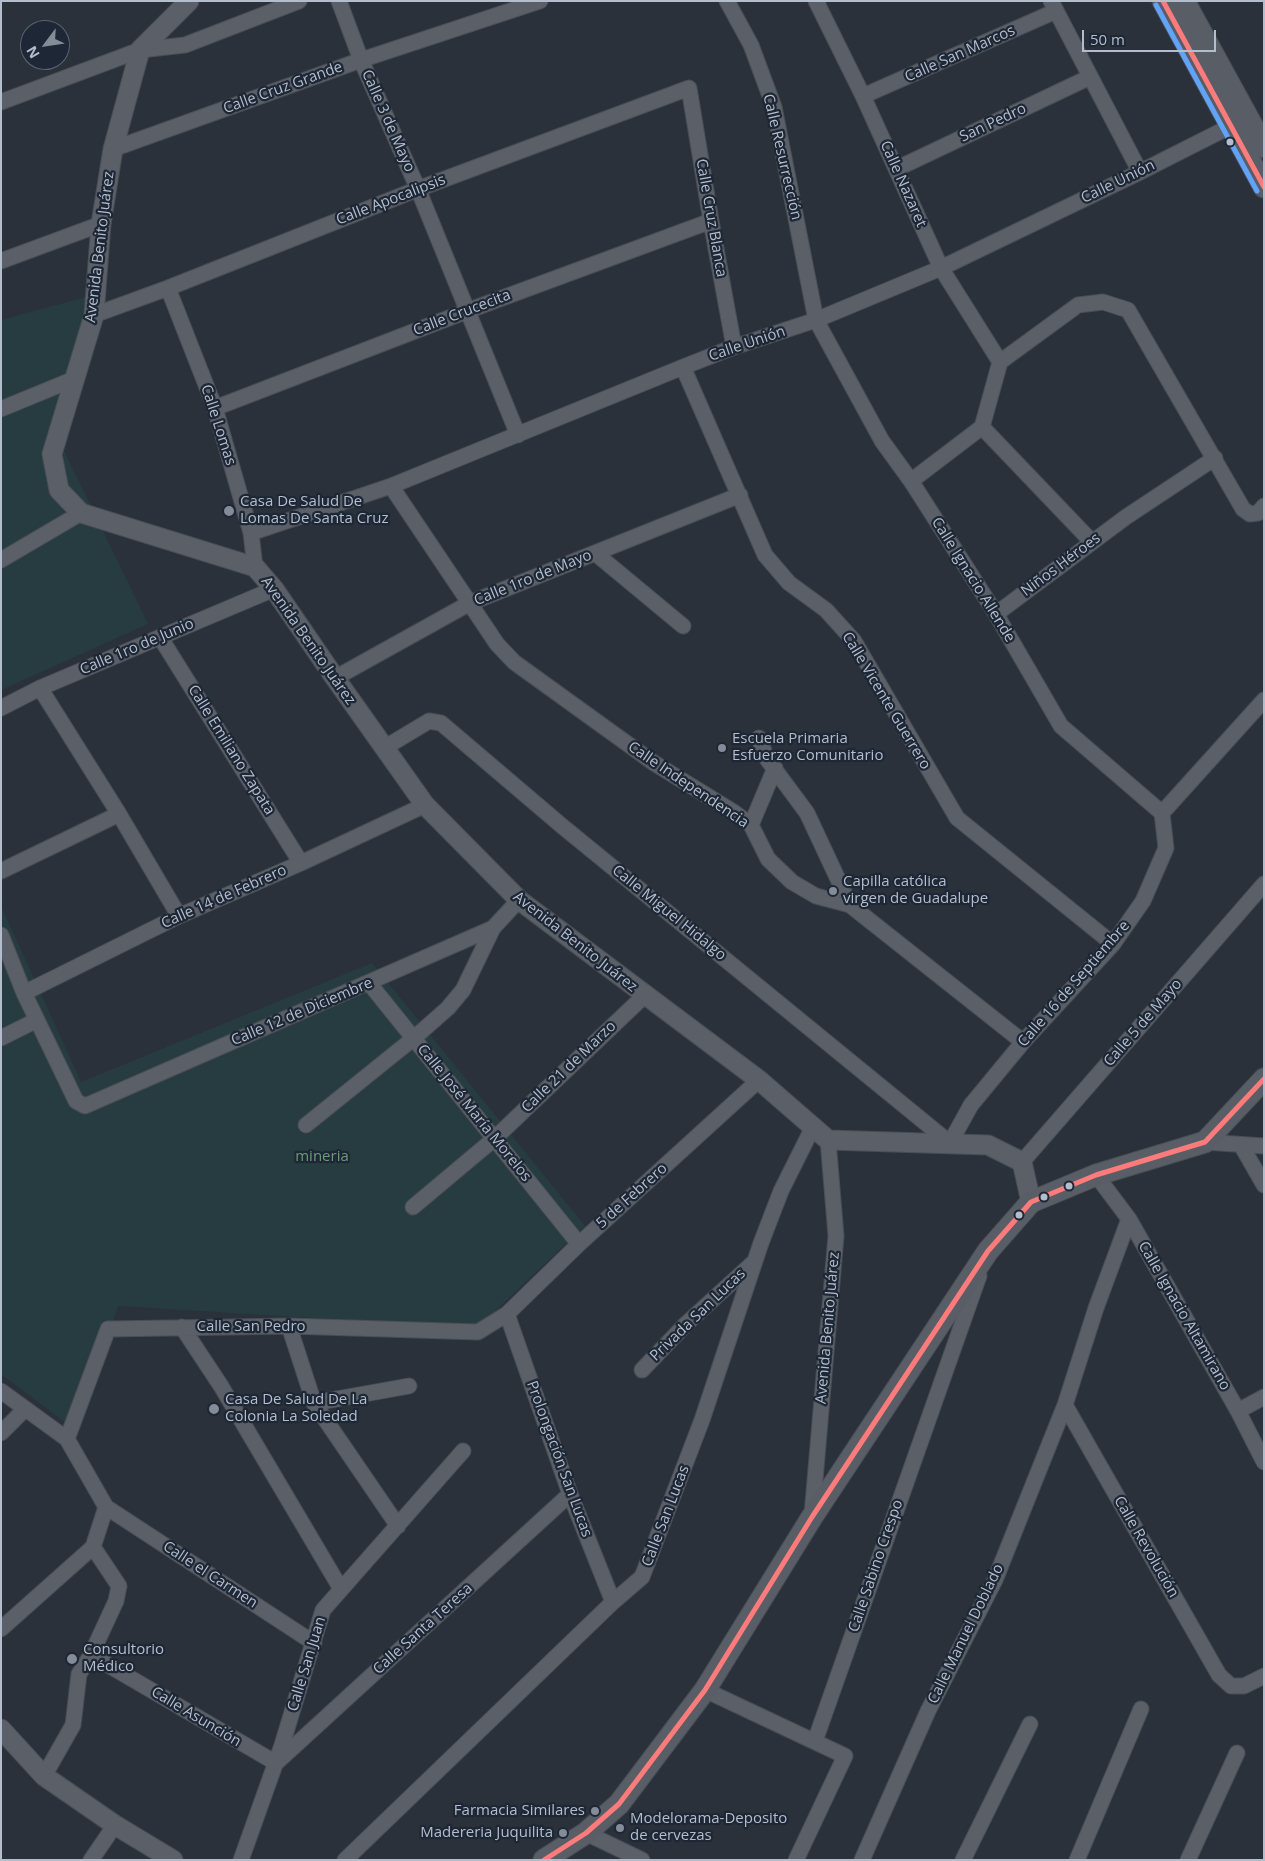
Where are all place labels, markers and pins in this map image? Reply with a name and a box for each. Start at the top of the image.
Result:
unlabelled marker [1225,137,1235,147]
place label: Casa De Salud De Lomas De Santa Cruz [240,493,388,528]
marker: Casa De Salud De Lomas De Santa Cruz [222,504,236,518]
place label: Escuela Primaria Esfuerzo Comunitario [732,730,883,765]
marker: Escuela Primaria Esfuerzo Comunitario [716,742,728,754]
place label: Capilla católica virgen de Guadalupe [843,873,988,908]
marker: Capilla católica virgen de Guadalupe [827,885,839,897]
unlabelled marker [1064,1181,1074,1191]
unlabelled marker [1039,1192,1049,1202]
unlabelled marker [1014,1210,1024,1220]
place label: Casa De Salud De La Colonia La Soledad [225,1391,367,1426]
marker: Casa De Salud De La Colonia La Soledad [207,1402,221,1416]
place label: Consultorio Médico [83,1641,164,1676]
marker: Consultorio Médico [65,1652,79,1666]
place label: Farmacia Similares [454,1802,585,1820]
marker: Farmacia Similares [589,1805,601,1817]
place label: Modelorama-Deposito de cervezas [630,1810,787,1845]
marker: Modelorama-Deposito de cervezas [614,1822,626,1834]
place label: Madereria Juquilita [420,1824,553,1842]
marker: Madereria Juquilita [557,1827,569,1839]

